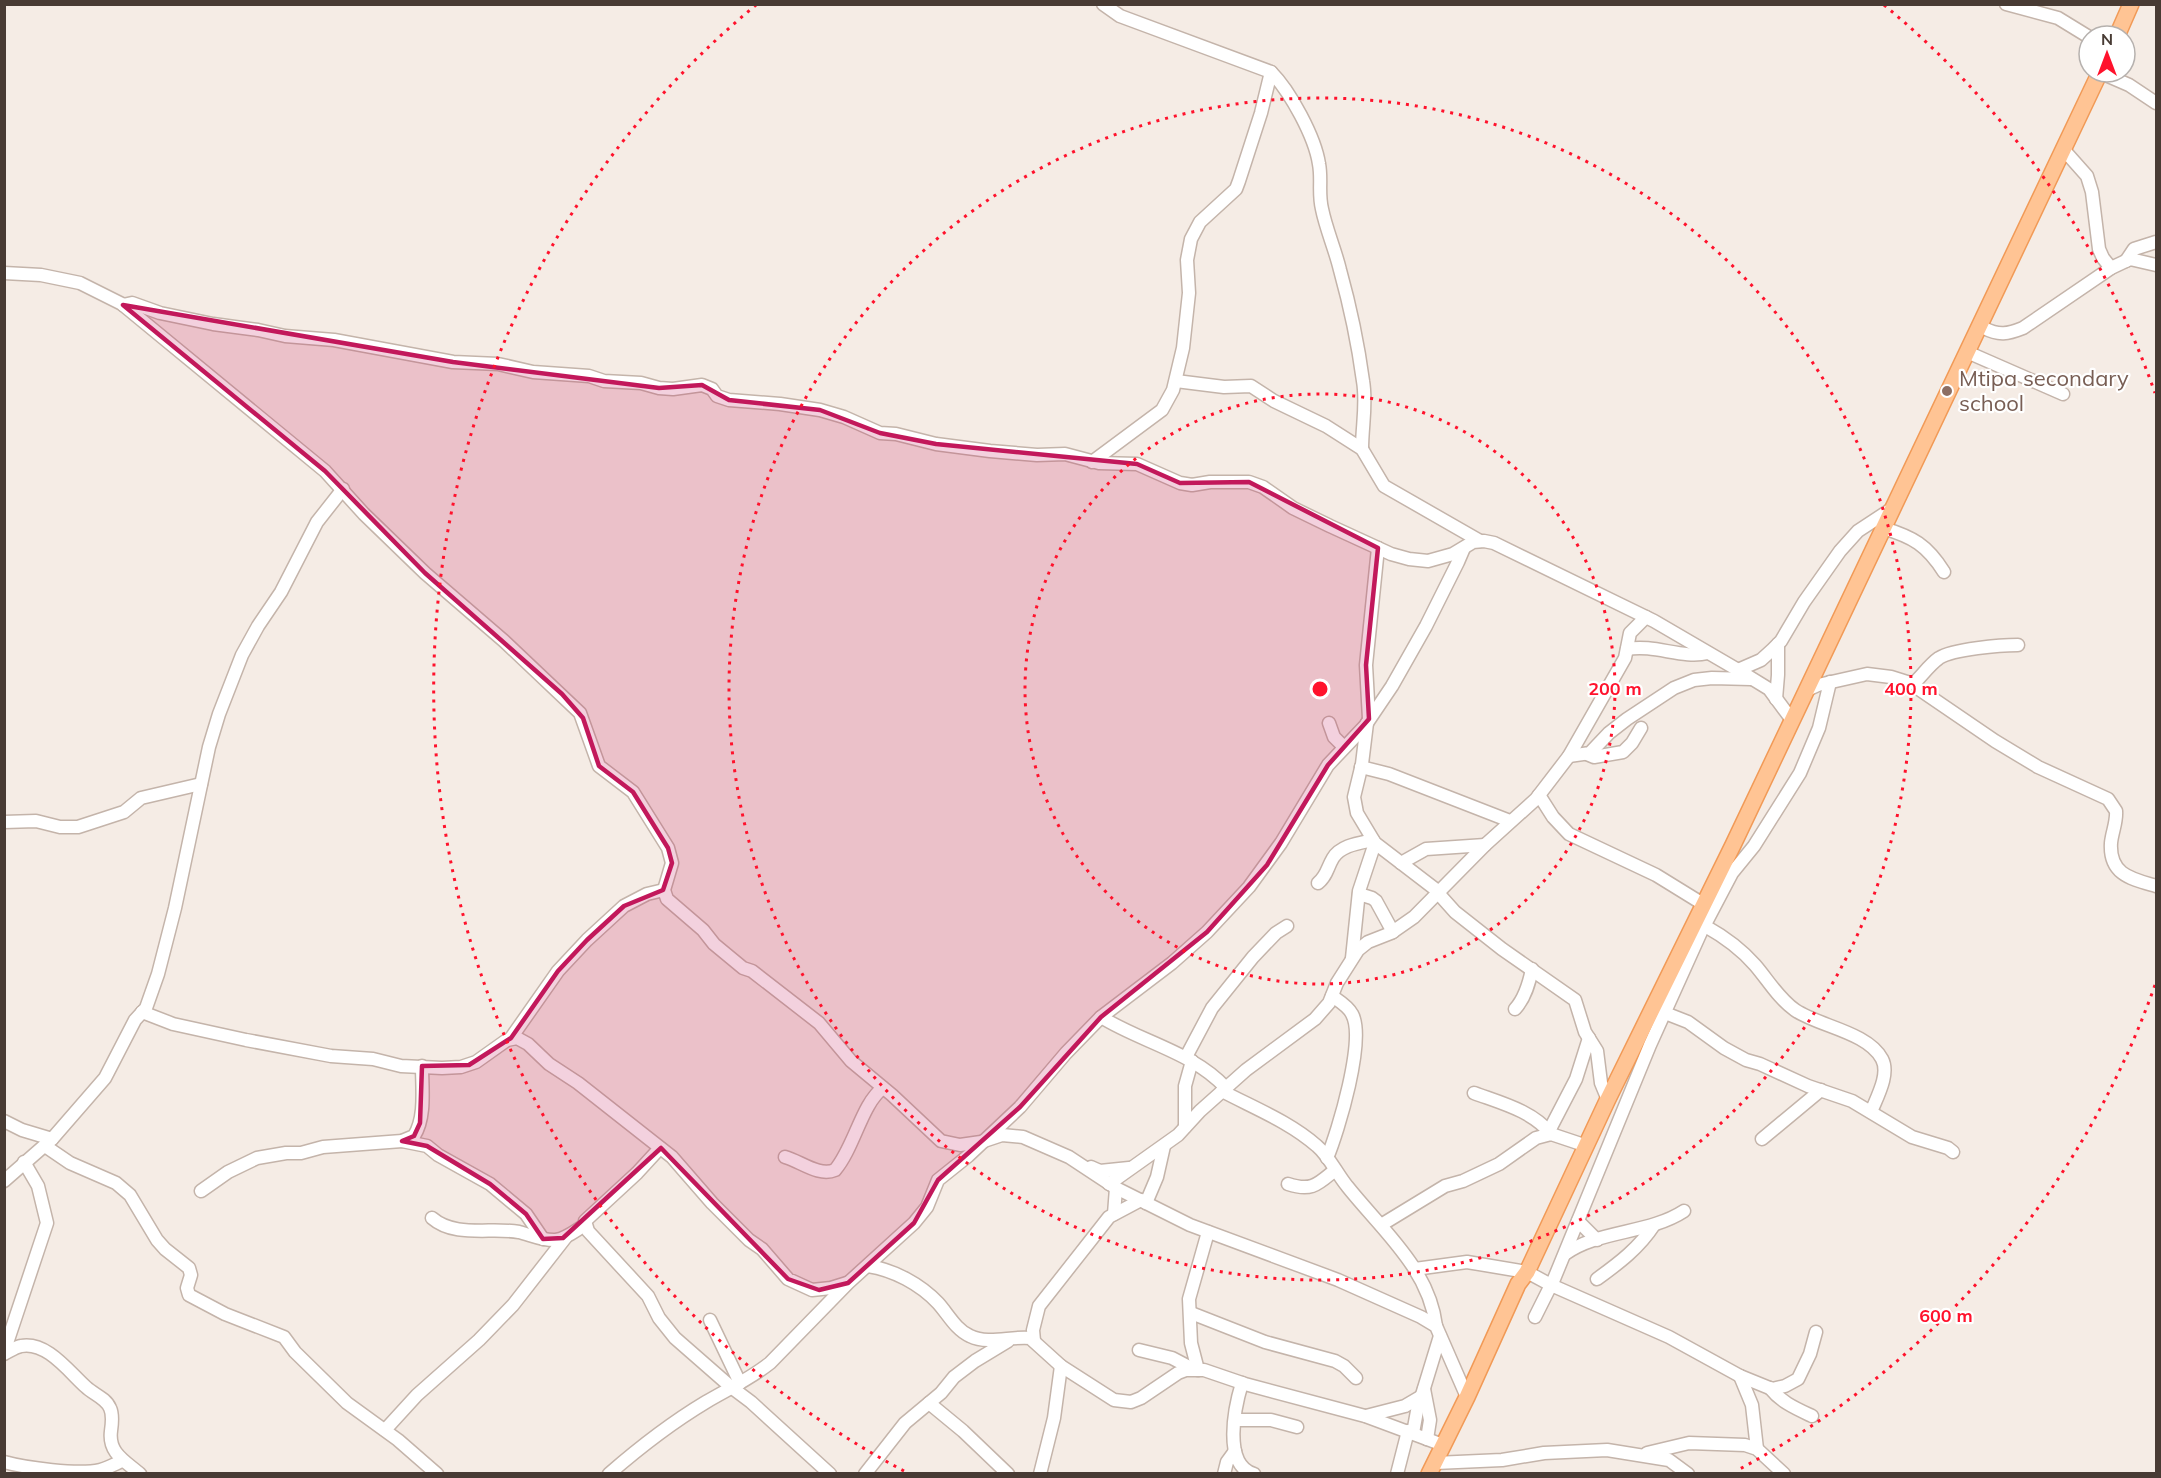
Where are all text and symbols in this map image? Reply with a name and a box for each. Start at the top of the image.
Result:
north arrow [2077,24,2137,84]
text: N [2101,29,2113,49]
place label: Mtipa secondary school [1959,364,2129,417]
marker: Mtipa secondary school [1940,384,1954,398]
text: 200 m [1588,677,1642,700]
text: 400 m [1884,677,1938,700]
centre of rings [1310,679,1330,699]
text: 600 m [1919,1304,1973,1327]

